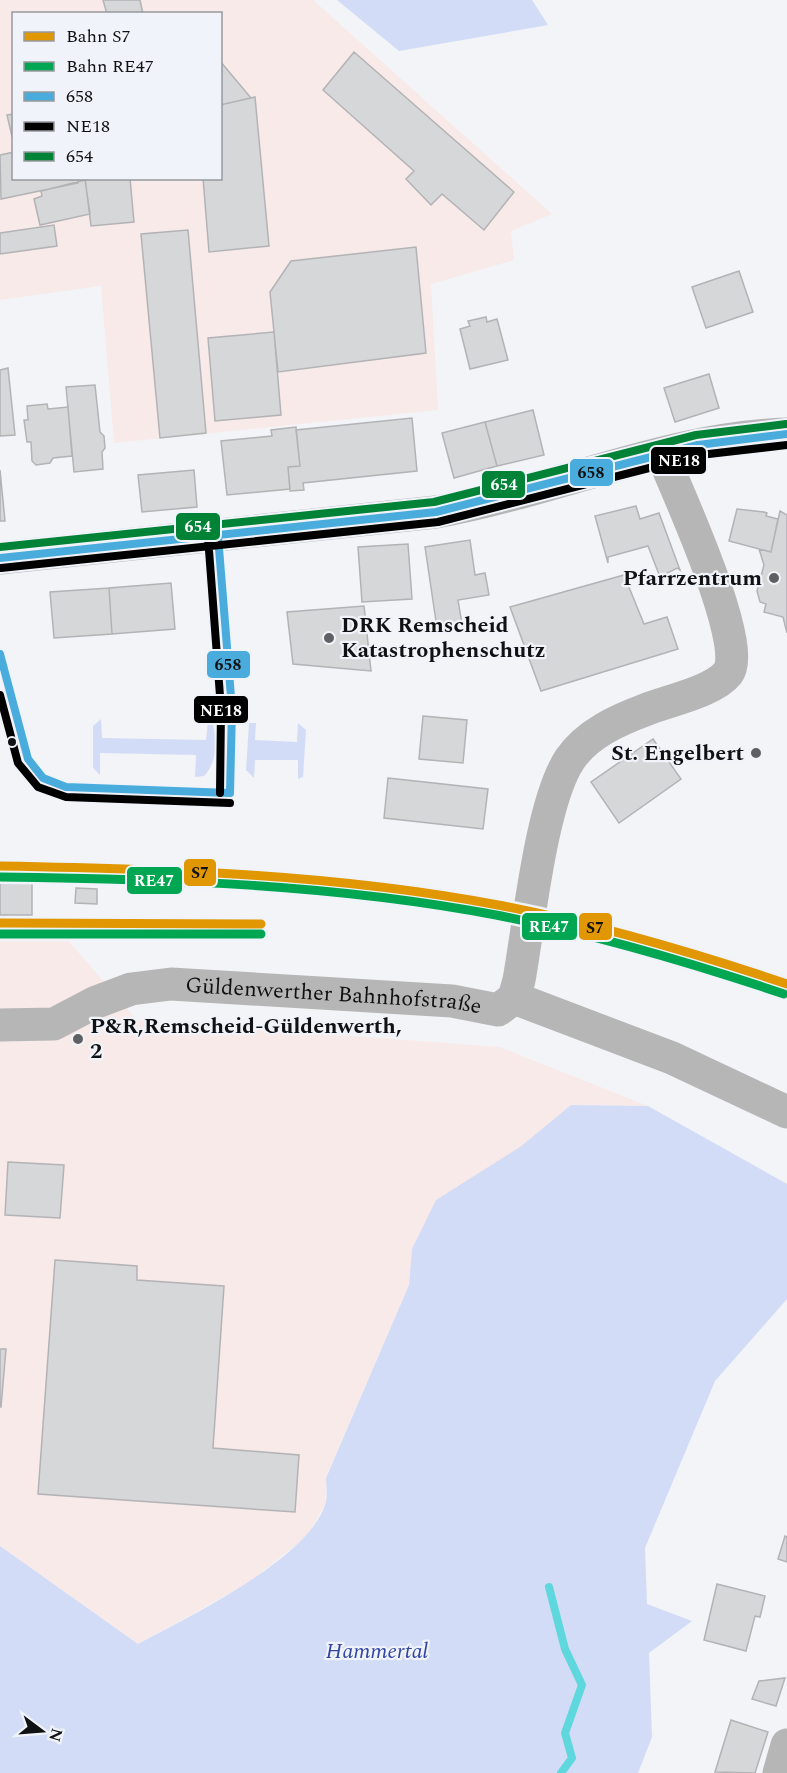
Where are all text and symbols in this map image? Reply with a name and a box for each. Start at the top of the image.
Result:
legend [12,12,222,180]
text: Bahn S7 [66,23,131,50]
text: Bahn RE47 [66,53,154,80]
text: 658 [66,83,93,110]
text: NE18 [66,113,110,140]
text: 654 [66,143,93,170]
line badge: NE18 [650,446,707,475]
text: NE18 [658,449,700,473]
line badge: 658 [569,458,614,487]
text: 658 [578,461,604,485]
line badge: 654 [481,470,526,499]
text: 654 [491,473,517,497]
line badge: 654 [175,512,221,541]
text: 654 [185,515,211,539]
place label: Pfarrzentrum [623,562,762,595]
marker: Pfarrzentrum [767,571,781,585]
place label: DRK Remscheid Katastrophenschutz [341,609,546,667]
marker: DRK Remscheid Katastrophenschutz [322,631,336,645]
line badge: 658 [206,650,251,679]
text: 658 [215,653,241,677]
line badge: NE18 [193,695,249,724]
text: NE18 [200,699,242,723]
unlabelled marker [6,736,18,748]
place label: St. Engelbert [611,737,744,770]
marker: St. Engelbert [749,746,763,760]
line badge: S7 [183,858,217,887]
text: S7 [191,861,209,885]
line badge: RE47 [126,866,183,895]
text: RE47 [134,869,174,893]
line badge: RE47 [521,912,578,941]
line badge: S7 [578,912,613,941]
text: RE47 [529,915,569,939]
text: S7 [586,916,604,940]
street label: Güldenwerther Bahnhofstraße [185,968,484,1023]
place label: P&R,Remscheid-Güldenwerth, 2 [90,1010,402,1068]
marker: P&R,Remscheid-Güldenwerth, 2 [71,1032,85,1046]
park label: Hammertal [326,1635,429,1668]
north arrow [12,1701,72,1761]
text: N [42,1725,69,1744]

